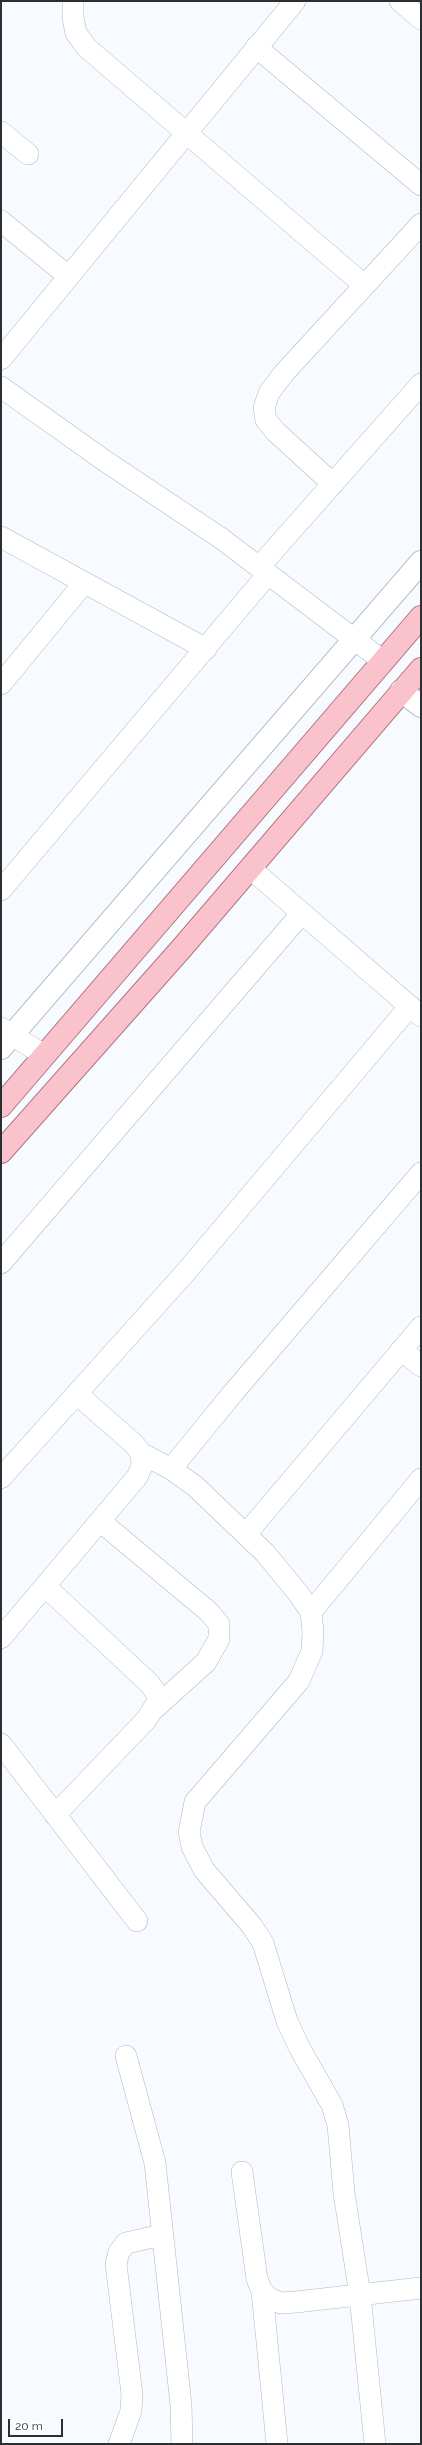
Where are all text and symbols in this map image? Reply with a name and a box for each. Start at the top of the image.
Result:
scale bar [10,2411,65,2437]
text: 20 m [15,2419,43,2433]

